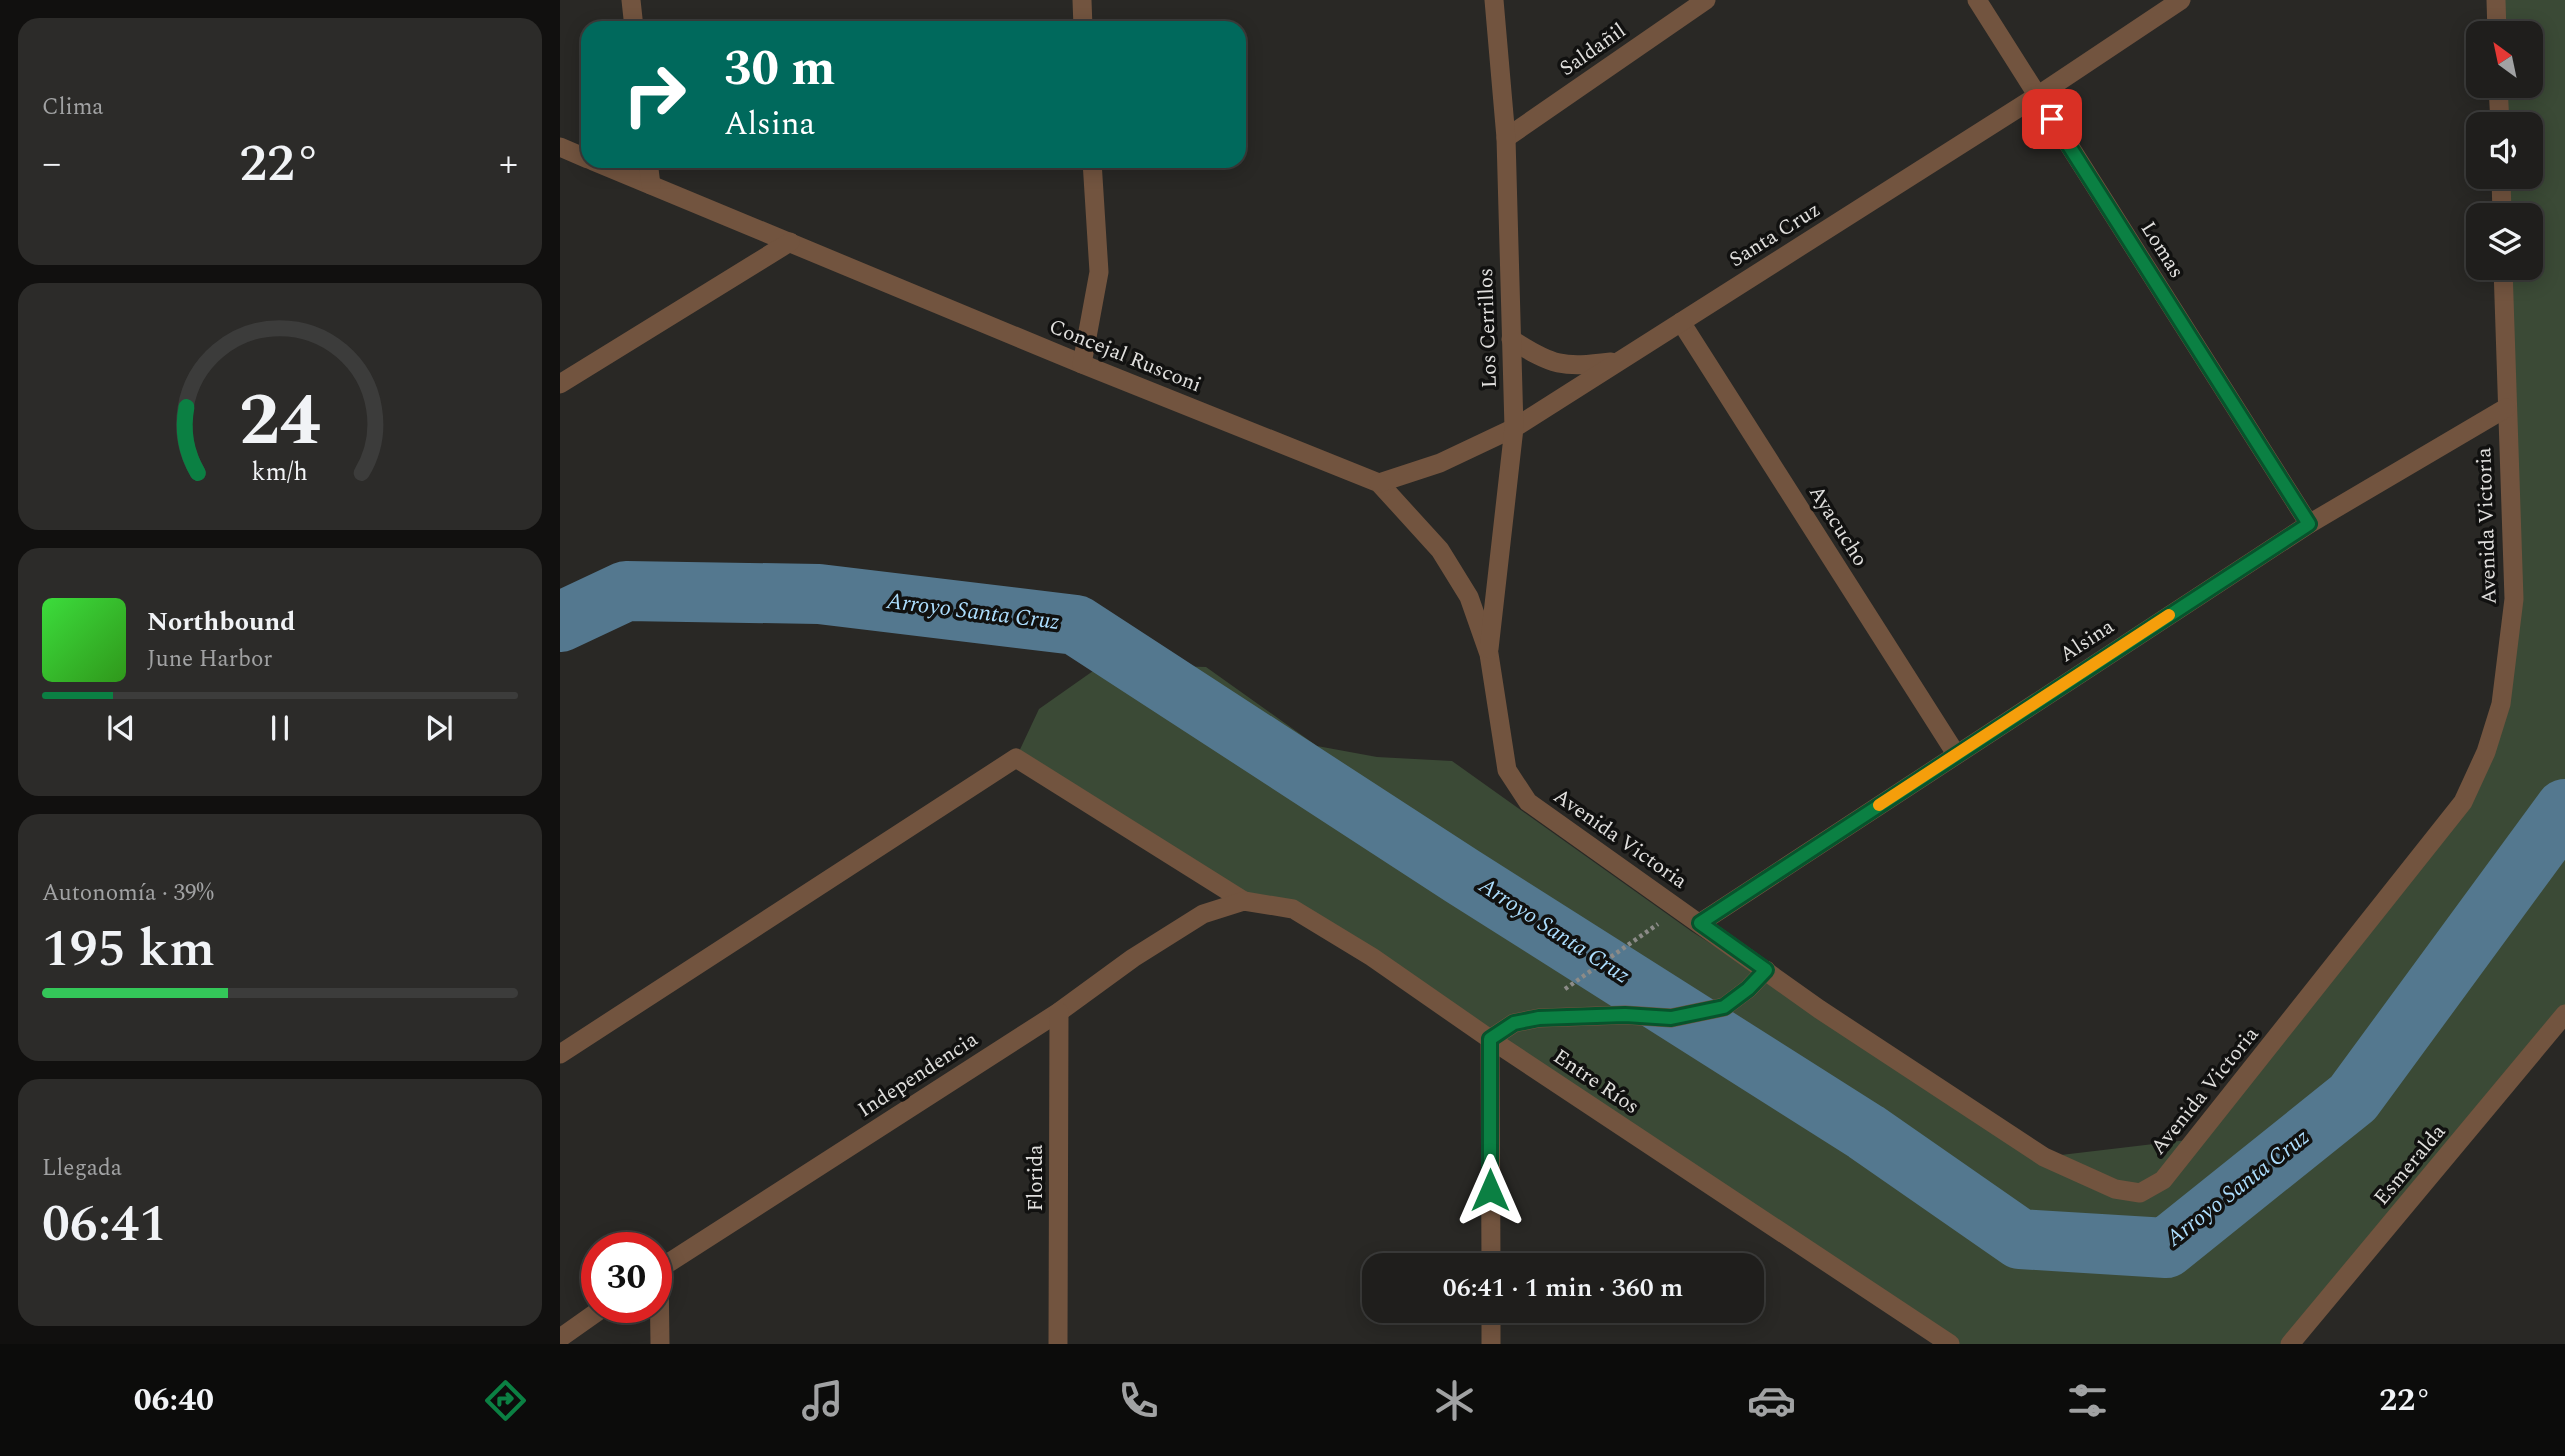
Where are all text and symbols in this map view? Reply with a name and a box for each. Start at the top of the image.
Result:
street label: Saldañil [1553,15,1633,85]
north arrow [2466,21,2543,98]
map controls [2466,21,2543,280]
text: 30 m [724,32,835,107]
icon: right [609,49,700,140]
pin [2022,89,2082,149]
text: Clima [42,90,104,125]
text: Alsina [724,100,815,149]
icon: arrive [2033,100,2071,138]
button: sound [2466,112,2543,189]
text: 22° [239,125,321,204]
text: − [42,135,61,193]
text: + [499,135,518,193]
street label: Santa Cruz [1723,194,1827,276]
button: layers [2466,203,2543,280]
street label: Lomas [2132,215,2192,285]
street label: Los Cerrillos [1470,267,1506,389]
street label: Concejal Rusconi [1044,311,1206,401]
text: 24 [239,366,321,477]
street label: Avenida Victoria [2468,446,2506,605]
text: km/h [252,454,308,492]
street label: Ayacucho [1800,479,1876,573]
water label: Arroyo Santa Cruz [884,584,1061,640]
text: Northbound [147,602,295,642]
street label: Alsina [2053,611,2121,671]
text: June Harbor [147,642,272,677]
icon: previous [102,709,140,747]
icon: pause [261,709,299,747]
icon: next [420,709,458,747]
street label: Avenida Victoria [1546,781,1694,898]
water label: Arroyo Santa Cruz [1471,868,1636,993]
text: Autonomía · 39% [42,876,214,911]
text: 195 km [42,910,215,989]
street label: Avenida Victoria [2143,1019,2267,1162]
street label: Independencia [852,1024,985,1126]
street label: Entre Ríos [1546,1041,1646,1123]
street label: Esmeralda [2366,1117,2454,1213]
water label: Arroyo Santa Cruz [2158,1121,2317,1256]
street label: Florida [1020,1144,1052,1211]
text: Llegada [42,1151,122,1186]
position arrow [1453,1153,1527,1227]
text: 06:41 [42,1185,167,1264]
speed limit sign: 30 [581,1232,672,1323]
text: 06:41 · 1 min · 360 m [1443,1268,1683,1308]
text: 06:40 [134,1376,214,1425]
icon: directions [481,1376,530,1425]
icon: music [798,1376,847,1425]
icon: phone [1114,1376,1163,1425]
icon: climate [1430,1376,1479,1425]
icon: car [1747,1376,1796,1425]
icon: filters [2063,1376,2112,1425]
text: 22° [2379,1376,2431,1425]

